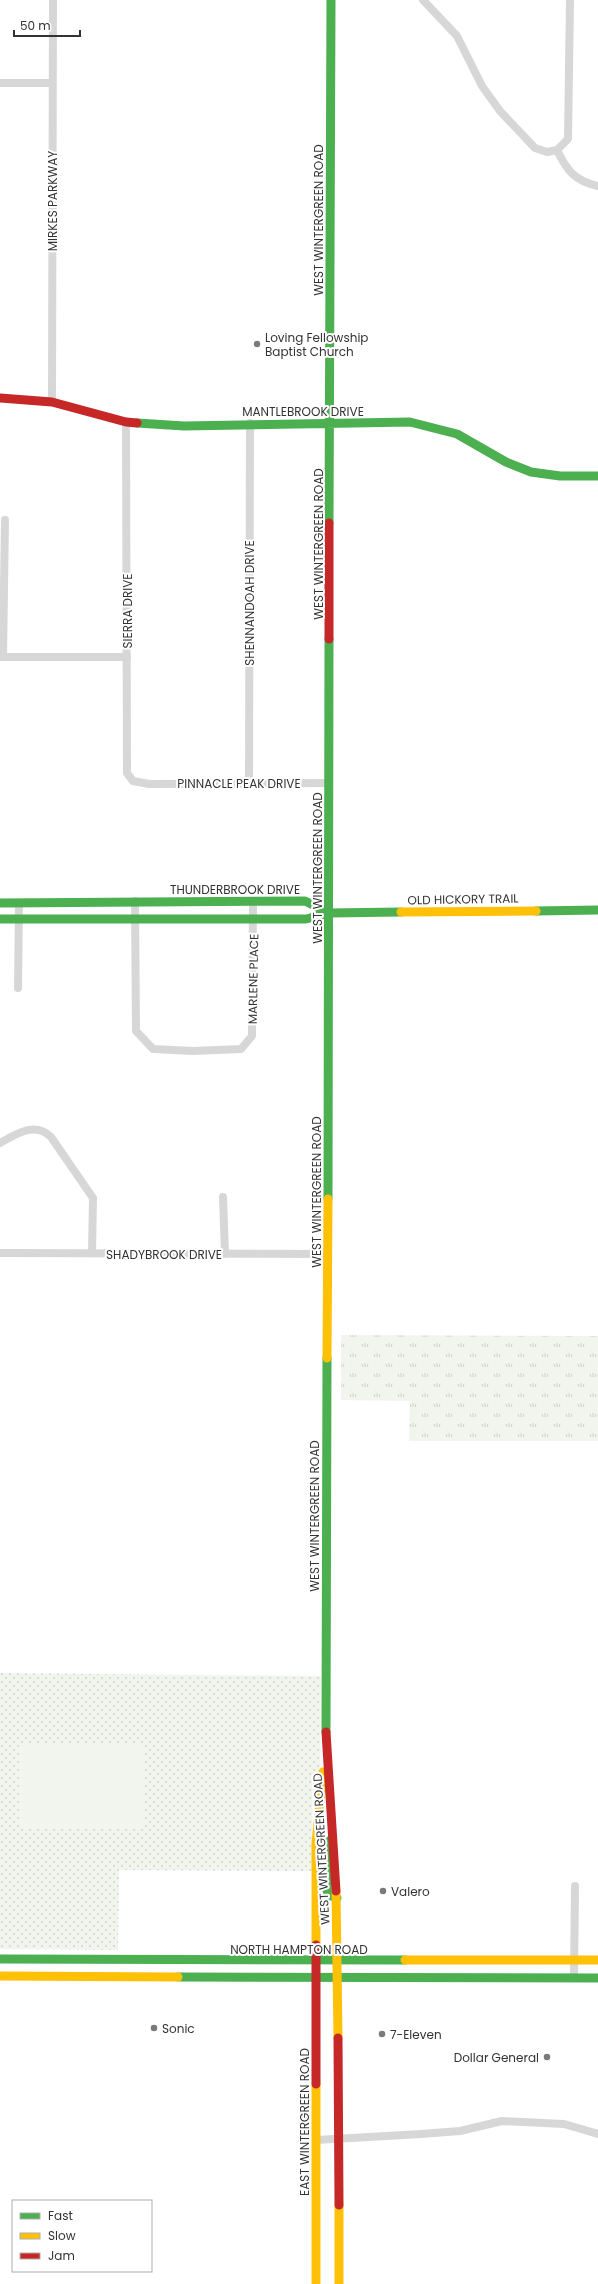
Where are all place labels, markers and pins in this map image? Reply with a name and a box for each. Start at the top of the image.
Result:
place label: Loving Fellowship Baptist Church [265,329,368,360]
marker: Loving Fellowship Baptist Church [252,339,262,349]
place label: Valero [391,1883,430,1900]
marker: Valero [378,1886,388,1896]
place label: Sonic [162,2020,195,2037]
marker: Sonic [149,2023,159,2033]
place label: 7-Eleven [390,2026,442,2043]
marker: 7-Eleven [377,2029,387,2039]
place label: Dollar General [454,2049,539,2066]
marker: Dollar General [542,2052,552,2062]

